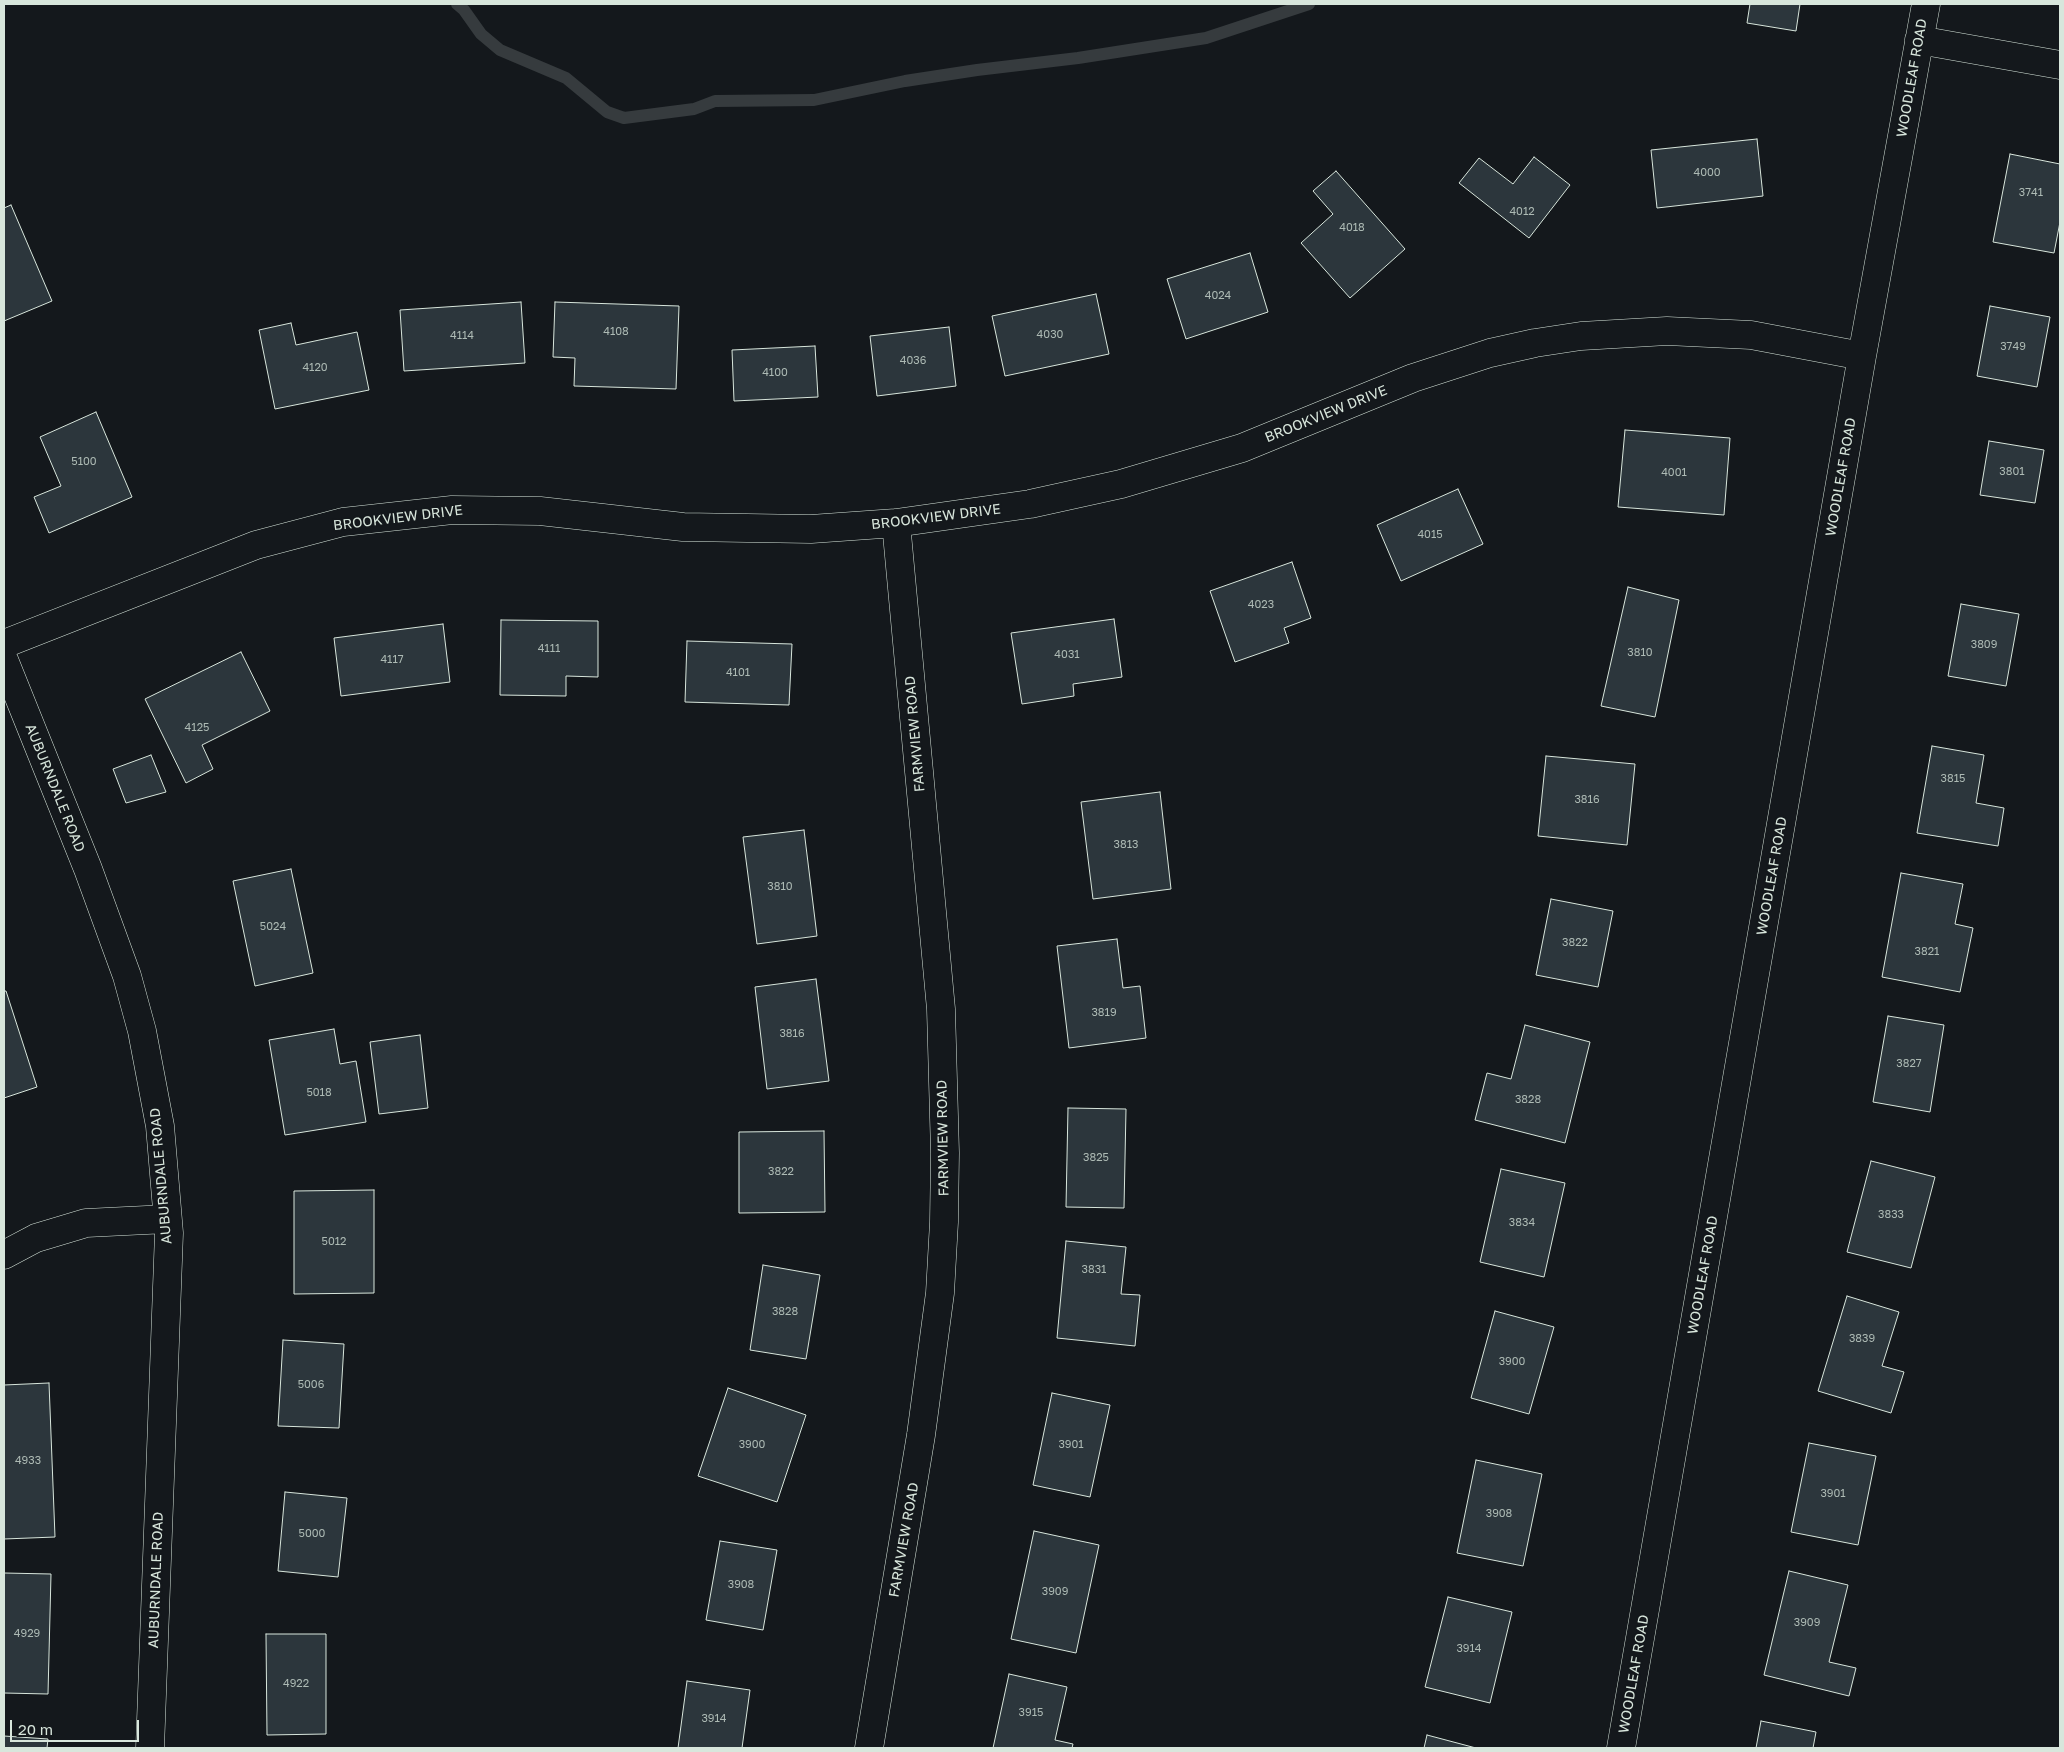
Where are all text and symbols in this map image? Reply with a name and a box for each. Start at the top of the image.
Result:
street label: WOODLEAF ROAD [1893,17,1931,139]
house number: 4000 [1693,166,1721,180]
house number: 3741 [2019,186,2043,200]
house number: 4012 [1509,205,1535,219]
house number: 4018 [1339,221,1365,235]
house number: 4024 [1205,289,1231,303]
house number: 4108 [603,325,629,339]
house number: 4030 [1037,328,1063,342]
house number: 4114 [450,329,474,343]
house number: 3749 [2000,340,2026,354]
house number: 4036 [900,354,926,368]
house number: 4120 [302,361,328,375]
house number: 4100 [762,366,788,380]
street label: BROOKVIEW DRIVE [1262,382,1390,446]
street label: WOODLEAF ROAD [1822,416,1860,538]
house number: 5100 [71,455,97,469]
house number: 3801 [1999,465,2025,479]
house number: 4001 [1661,466,1687,480]
street label: BROOKVIEW DRIVE [870,501,1002,533]
street label: BROOKVIEW DRIVE [332,502,464,534]
house number: 4015 [1417,528,1443,542]
house number: 4023 [1248,598,1274,612]
house number: 3809 [1971,638,1997,652]
house number: 4111 [538,642,560,656]
house number: 3810 [1627,646,1653,660]
house number: 4031 [1054,648,1080,662]
house number: 4117 [380,653,404,667]
house number: 4101 [726,666,750,680]
street label: FARMVIEW ROAD [902,675,928,793]
house number: 4125 [185,721,209,735]
street label: AUBURNDALE ROAD [22,722,88,854]
house number: 3815 [1941,772,1965,786]
house number: 3816 [1574,793,1600,807]
street label: WOODLEAF ROAD [1753,815,1791,937]
house number: 3813 [1114,838,1138,852]
house number: 3810 [767,880,793,894]
house number: 5024 [260,920,286,934]
house number: 3822 [1562,936,1588,950]
house number: 3821 [1915,945,1939,959]
house number: 3819 [1091,1006,1117,1020]
house number: 3816 [779,1027,805,1041]
house number: 3827 [1896,1057,1922,1071]
street label: FARMVIEW ROAD [934,1080,952,1196]
house number: 5018 [306,1086,332,1100]
house number: 3828 [1515,1093,1541,1107]
street label: AUBURNDALE ROAD [147,1107,175,1245]
house number: 3825 [1083,1151,1109,1165]
house number: 3822 [768,1165,794,1179]
house number: 3833 [1878,1208,1904,1222]
street label: WOODLEAF ROAD [1684,1214,1722,1336]
house number: 3834 [1509,1216,1535,1230]
house number: 5012 [322,1235,346,1249]
house number: 3831 [1082,1263,1106,1277]
house number: 3828 [772,1305,798,1319]
house number: 3839 [1849,1332,1875,1346]
house number: 3900 [1499,1355,1525,1369]
house number: 5006 [298,1378,324,1392]
house number: 3900 [739,1438,765,1452]
house number: 3901 [1058,1438,1084,1452]
house number: 4933 [15,1454,41,1468]
street label: FARMVIEW ROAD [886,1481,922,1599]
house number: 3901 [1820,1487,1846,1501]
house number: 3908 [1486,1507,1512,1521]
street label: AUBURNDALE ROAD [145,1511,167,1649]
house number: 5000 [299,1527,325,1541]
house number: 3908 [728,1578,754,1592]
house number: 3909 [1042,1585,1068,1599]
street label: WOODLEAF ROAD [1615,1613,1653,1735]
house number: 3909 [1794,1616,1820,1630]
house number: 4929 [14,1627,40,1641]
house number: 3914 [1456,1642,1482,1656]
house number: 4922 [283,1677,309,1691]
house number: 3915 [1019,1706,1043,1720]
scale bar [12,1710,141,1742]
house number: 3914 [701,1712,727,1726]
text: 20 m [18,1720,53,1738]

